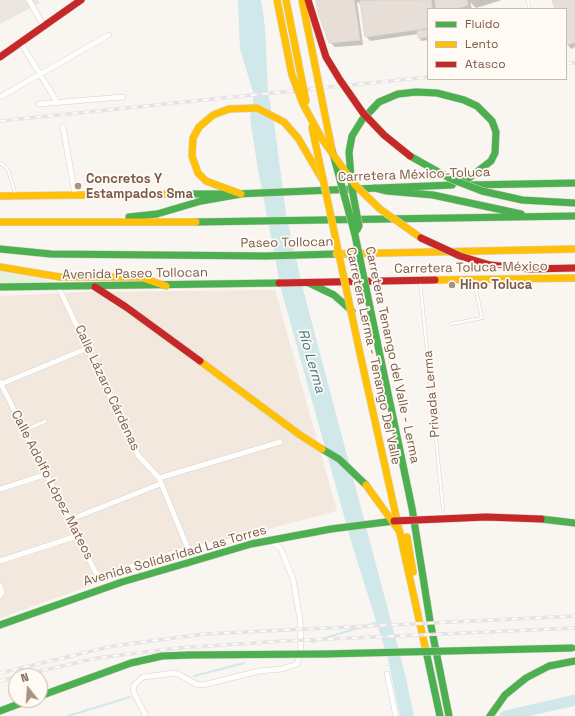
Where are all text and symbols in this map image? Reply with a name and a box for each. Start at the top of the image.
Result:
legend [427,8,567,80]
text: Fluido [465,16,500,32]
text: Lento [465,36,499,52]
text: Atasco [465,56,506,72]
street label: Carretera México-Toluca [337,165,491,185]
place label: Concretos Y Estampados Sma [86,171,193,202]
marker: Concretos Y Estampados Sma [73,181,83,191]
street label: Paseo Tollocan [240,234,334,252]
street label: Carretera Tenango del Valle - Lerma [361,245,423,465]
street label: Carretera Lerma - Tenango Del Valle [342,246,404,466]
street label: Carretera Toluca-México [394,259,548,277]
street label: Avenida Paseo Tollocan [62,265,208,283]
place label: Hino Toluca [460,277,532,293]
marker: Hino Toluca [447,280,457,290]
street label: Calle Lázaro Cárdenas [71,323,143,453]
water label: Río Lerma [294,327,328,395]
street label: Privada Lerma [420,350,444,438]
street label: Calle Adolfo López Mateos [7,408,97,562]
street label: Avenida Solidaridad Las Torres [82,522,268,590]
north arrow [8,668,48,708]
text: N [19,670,30,685]

